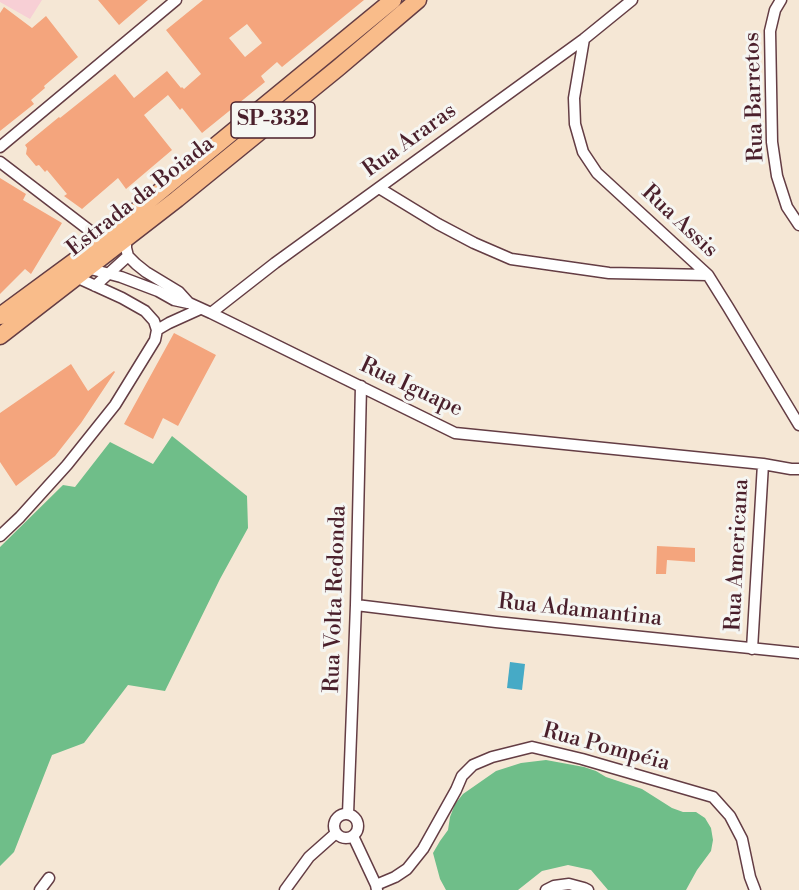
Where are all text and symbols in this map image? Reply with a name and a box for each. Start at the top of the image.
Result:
street label: Rua Barretos [740,32,770,162]
street label: Rua Araras [358,98,462,184]
road number: SP-332 [231,102,315,138]
street label: Estrada da Boiada [62,131,220,263]
street label: Rua Assis [635,180,723,264]
street label: Rua Iguape [355,353,467,423]
street label: Rua Americana [721,478,755,632]
street label: Rua Volta Redonda [320,505,352,693]
street label: Rua Adamantina [497,589,663,633]
street label: Rua Pompéia [539,718,673,778]

